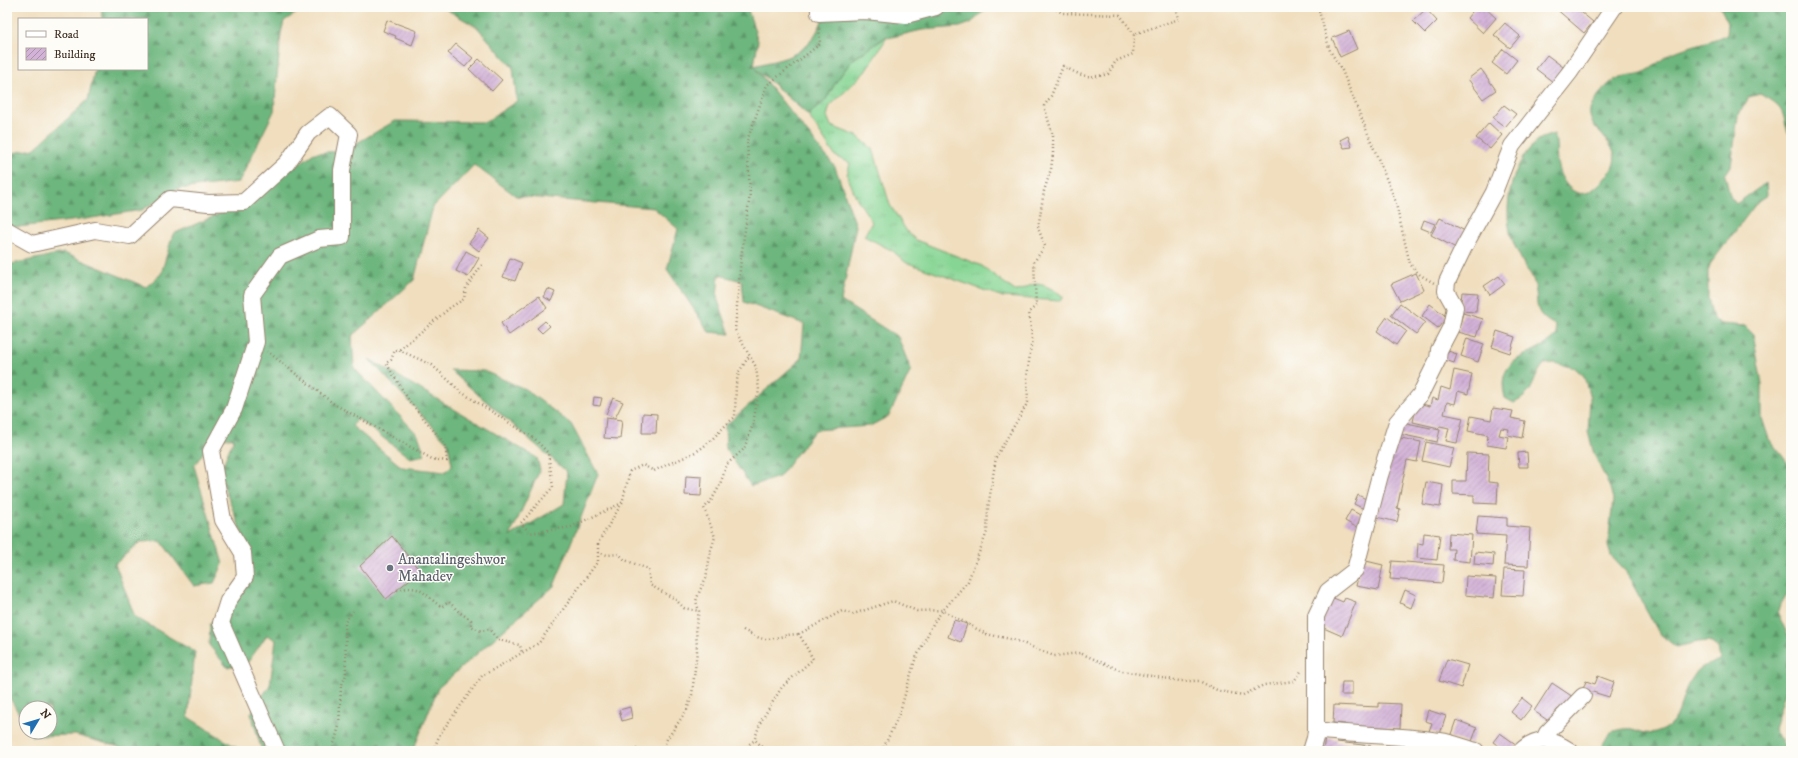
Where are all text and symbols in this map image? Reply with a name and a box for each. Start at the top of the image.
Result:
legend [18,18,148,70]
text: Road [54,27,79,42]
text: Building [54,47,95,62]
place label: Anantalingeshwor Mahadev [398,550,506,586]
marker: Anantalingeshwor Mahadev [385,563,395,573]
north arrow [18,700,58,740]
text: N [37,707,53,722]

